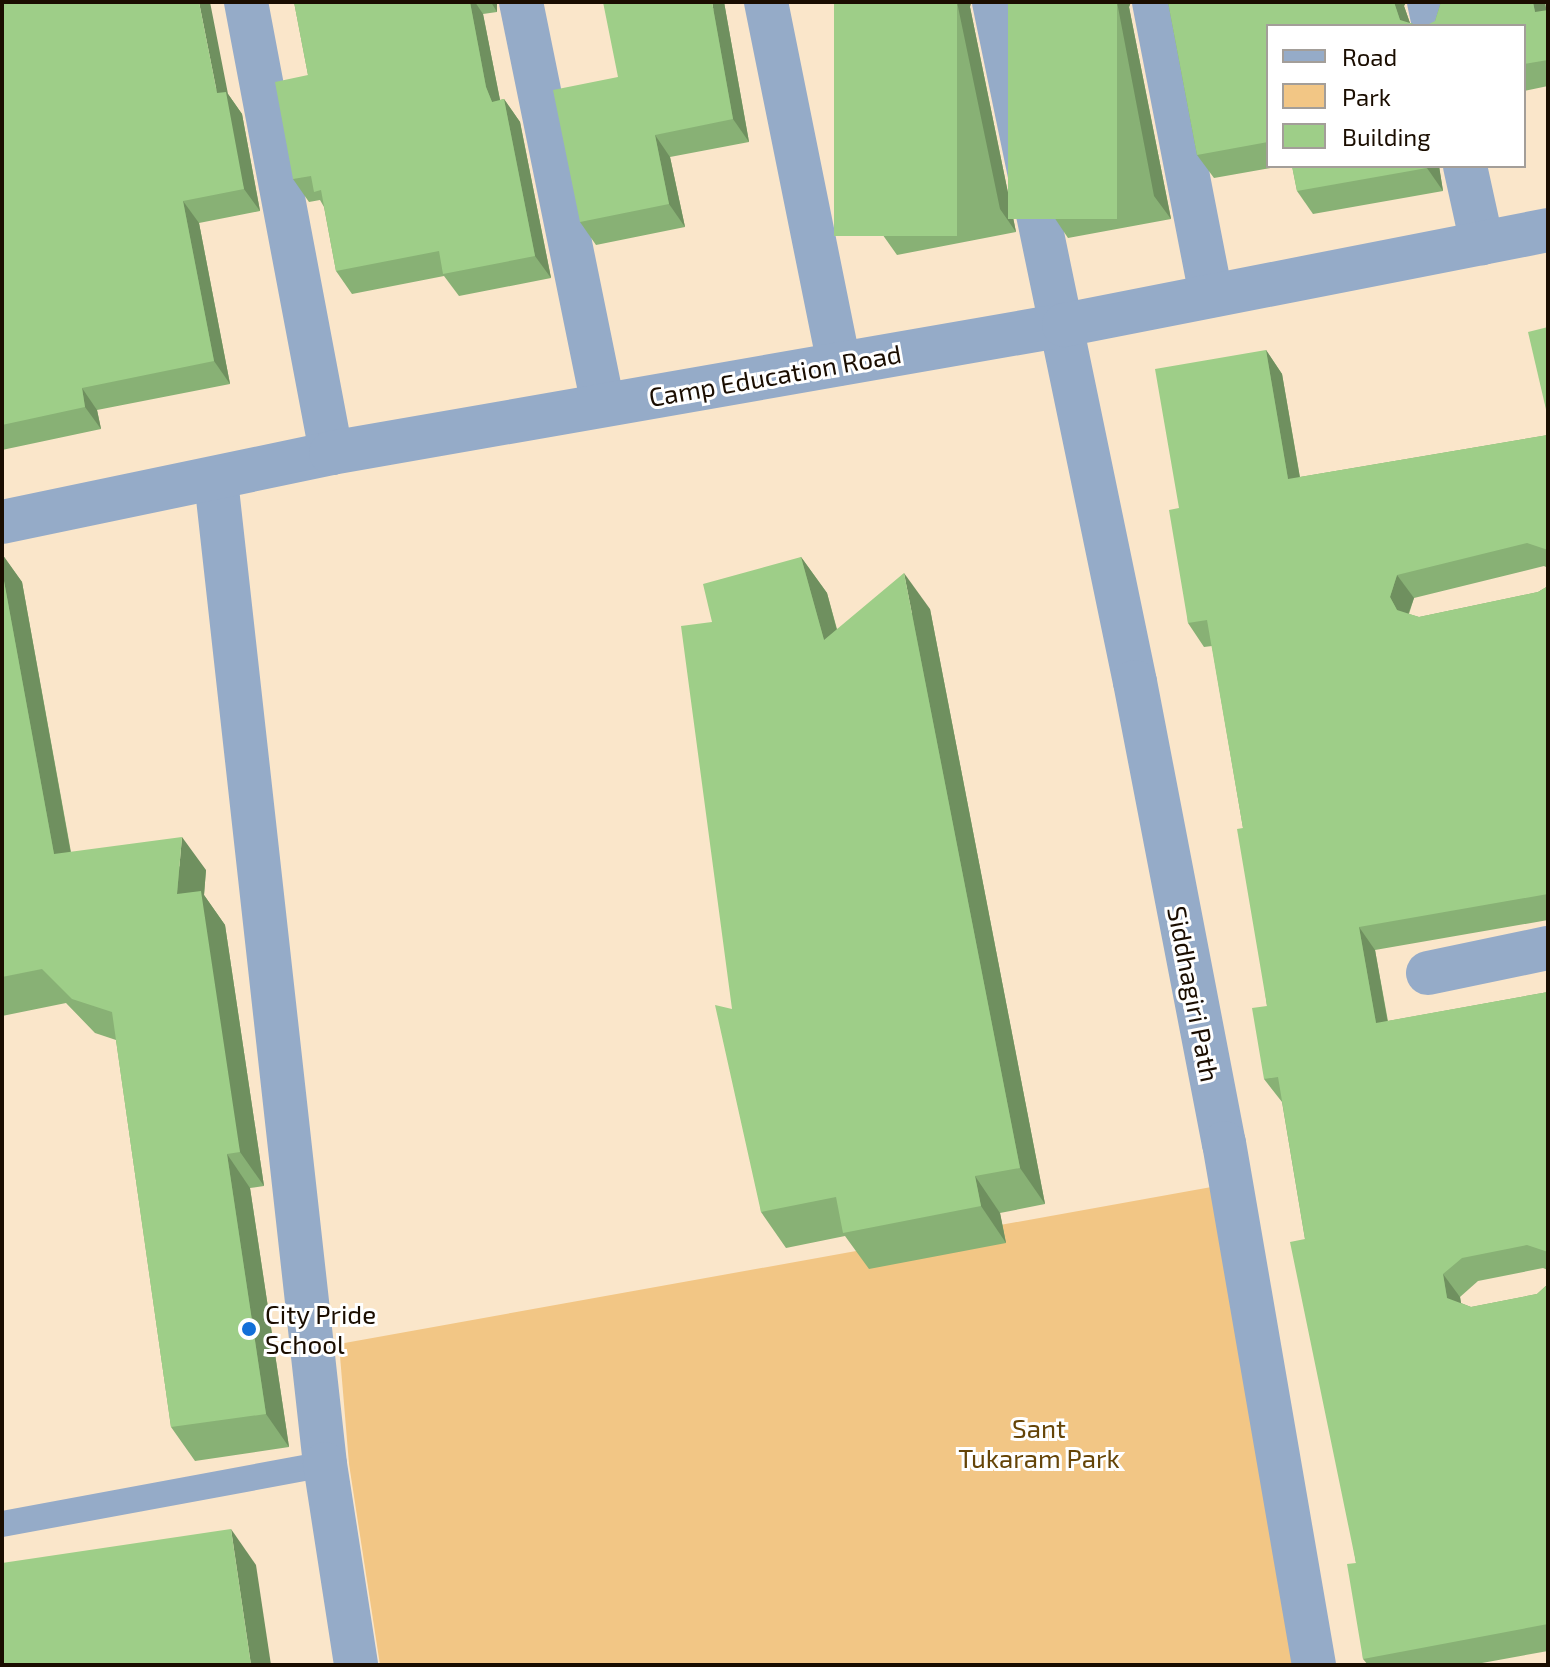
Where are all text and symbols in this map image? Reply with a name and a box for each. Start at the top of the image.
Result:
legend [1266,24,1526,168]
text: Road [1342,42,1397,71]
text: Park [1342,82,1391,111]
text: Building [1342,122,1431,151]
street label: Camp Education Road [646,337,904,413]
street label: Siddhagiri Path [1162,903,1226,1085]
place label: City Pride School [265,1298,377,1360]
marker: City Pride School [240,1320,258,1338]
park label: Sant Tukaram Park [958,1412,1120,1474]

